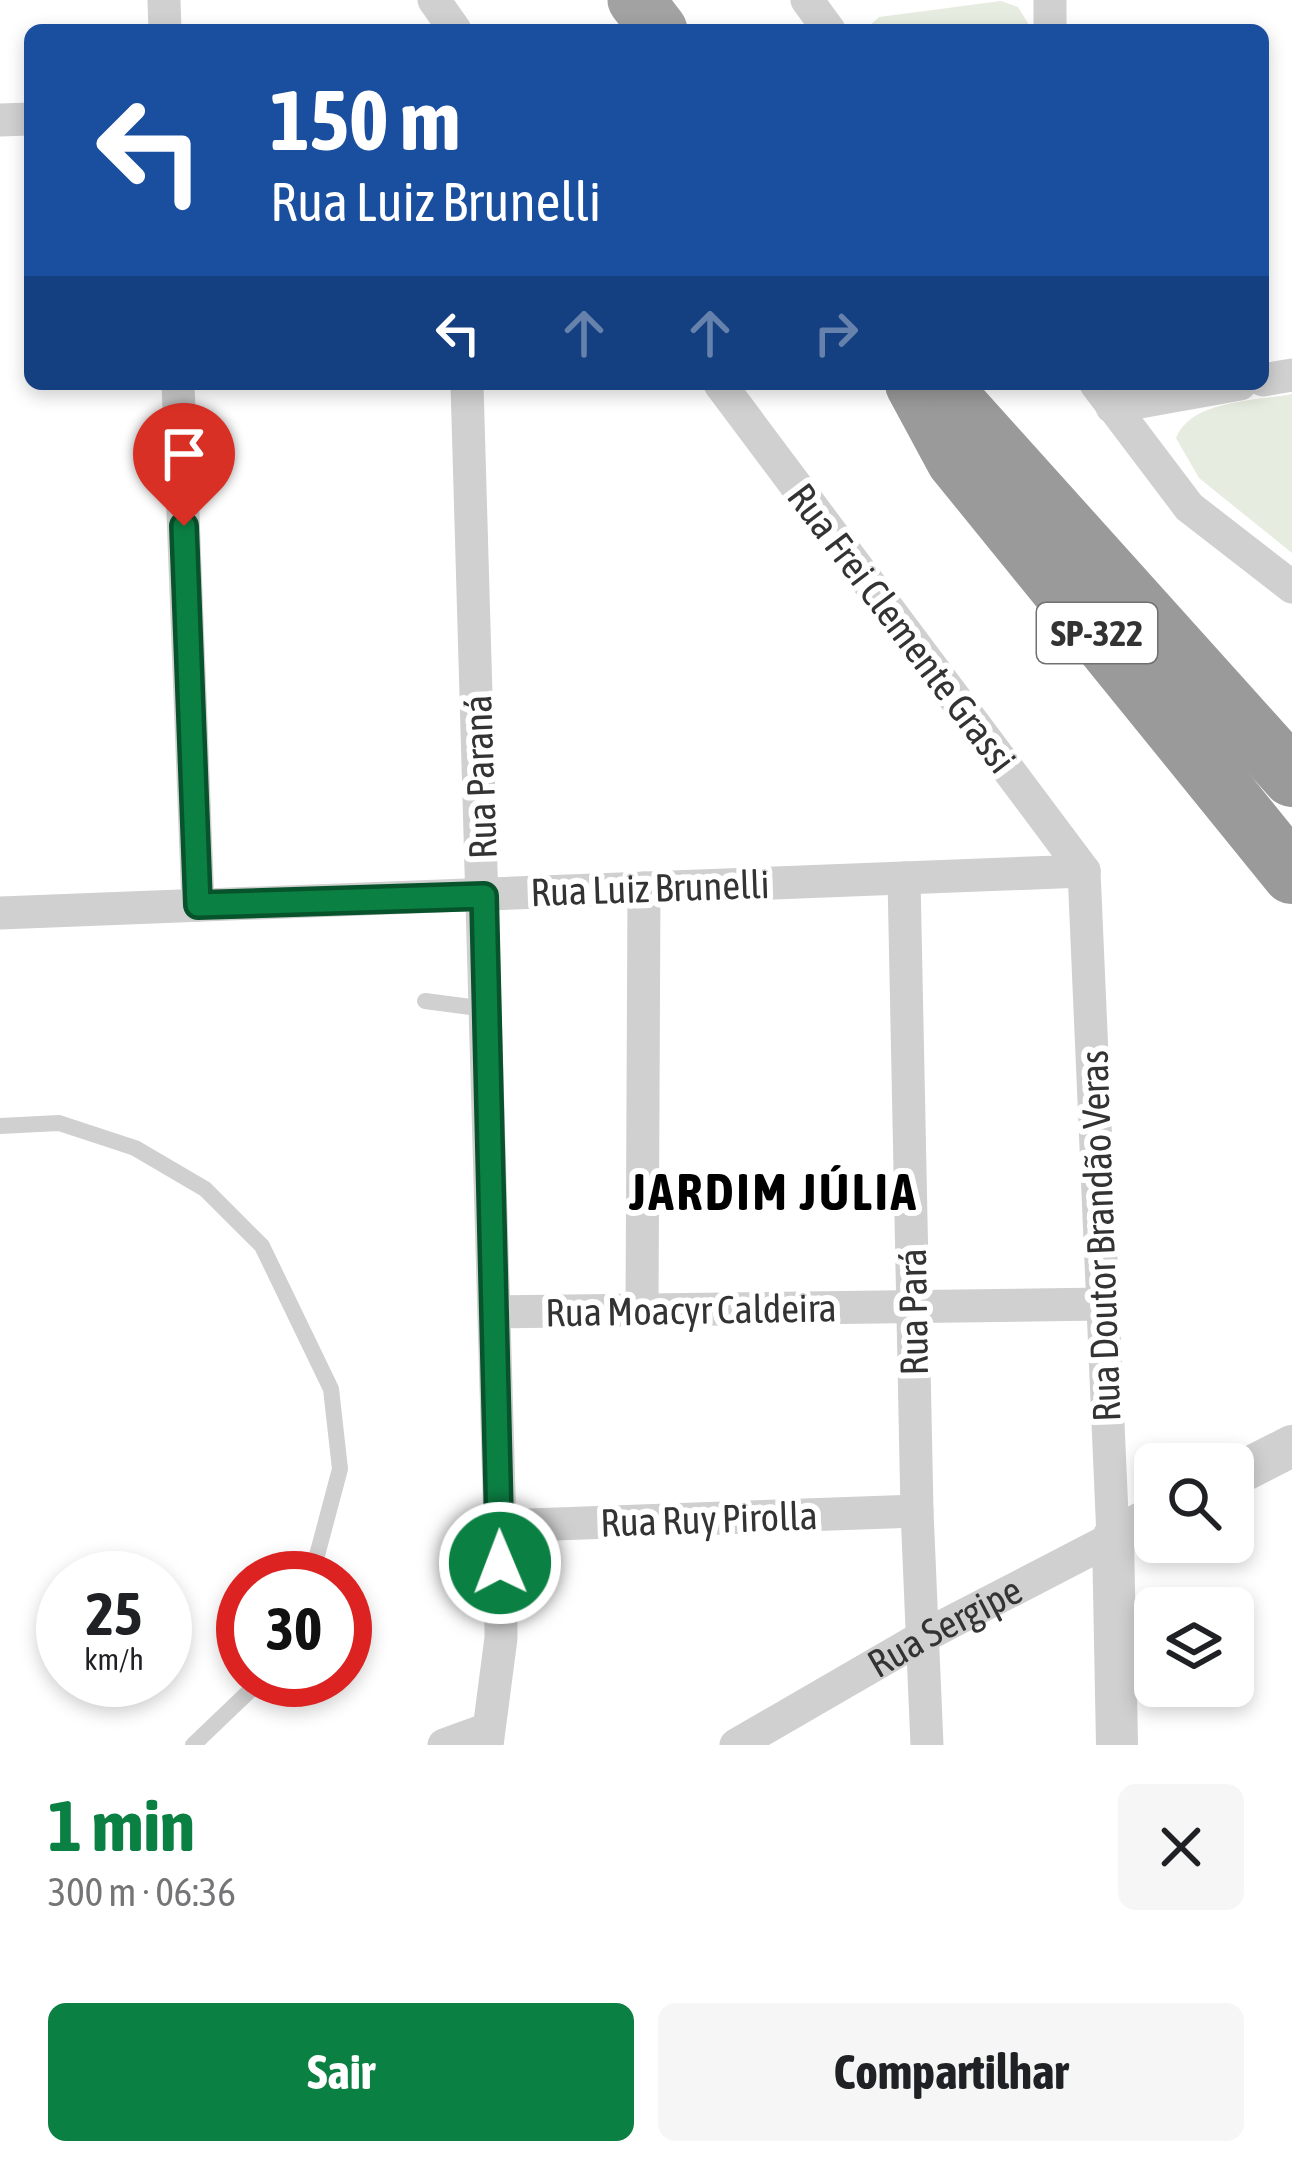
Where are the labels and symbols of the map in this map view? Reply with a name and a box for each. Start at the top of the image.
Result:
pin [133,403,235,526]
street label: Rua Frei Clemente Grassi [779,475,1025,781]
road number: SP-322 [1037,603,1157,663]
street label: Rua Paraná [455,694,505,860]
street label: Rua Luiz Brunelli [530,862,770,914]
street label: Rua Doutor Brandão Veras [1072,1050,1128,1422]
district label: JARDIM JÚLIA [628,1162,919,1221]
street label: Rua Pará [890,1248,936,1376]
street label: Rua Moacyr Caldeira [545,1285,837,1335]
street label: Rua Ruy Pirolla [600,1493,818,1545]
position arrow [437,1500,563,1626]
speed limit sign: 30 [216,1551,372,1707]
street label: Rua Sergipe [860,1567,1029,1686]

